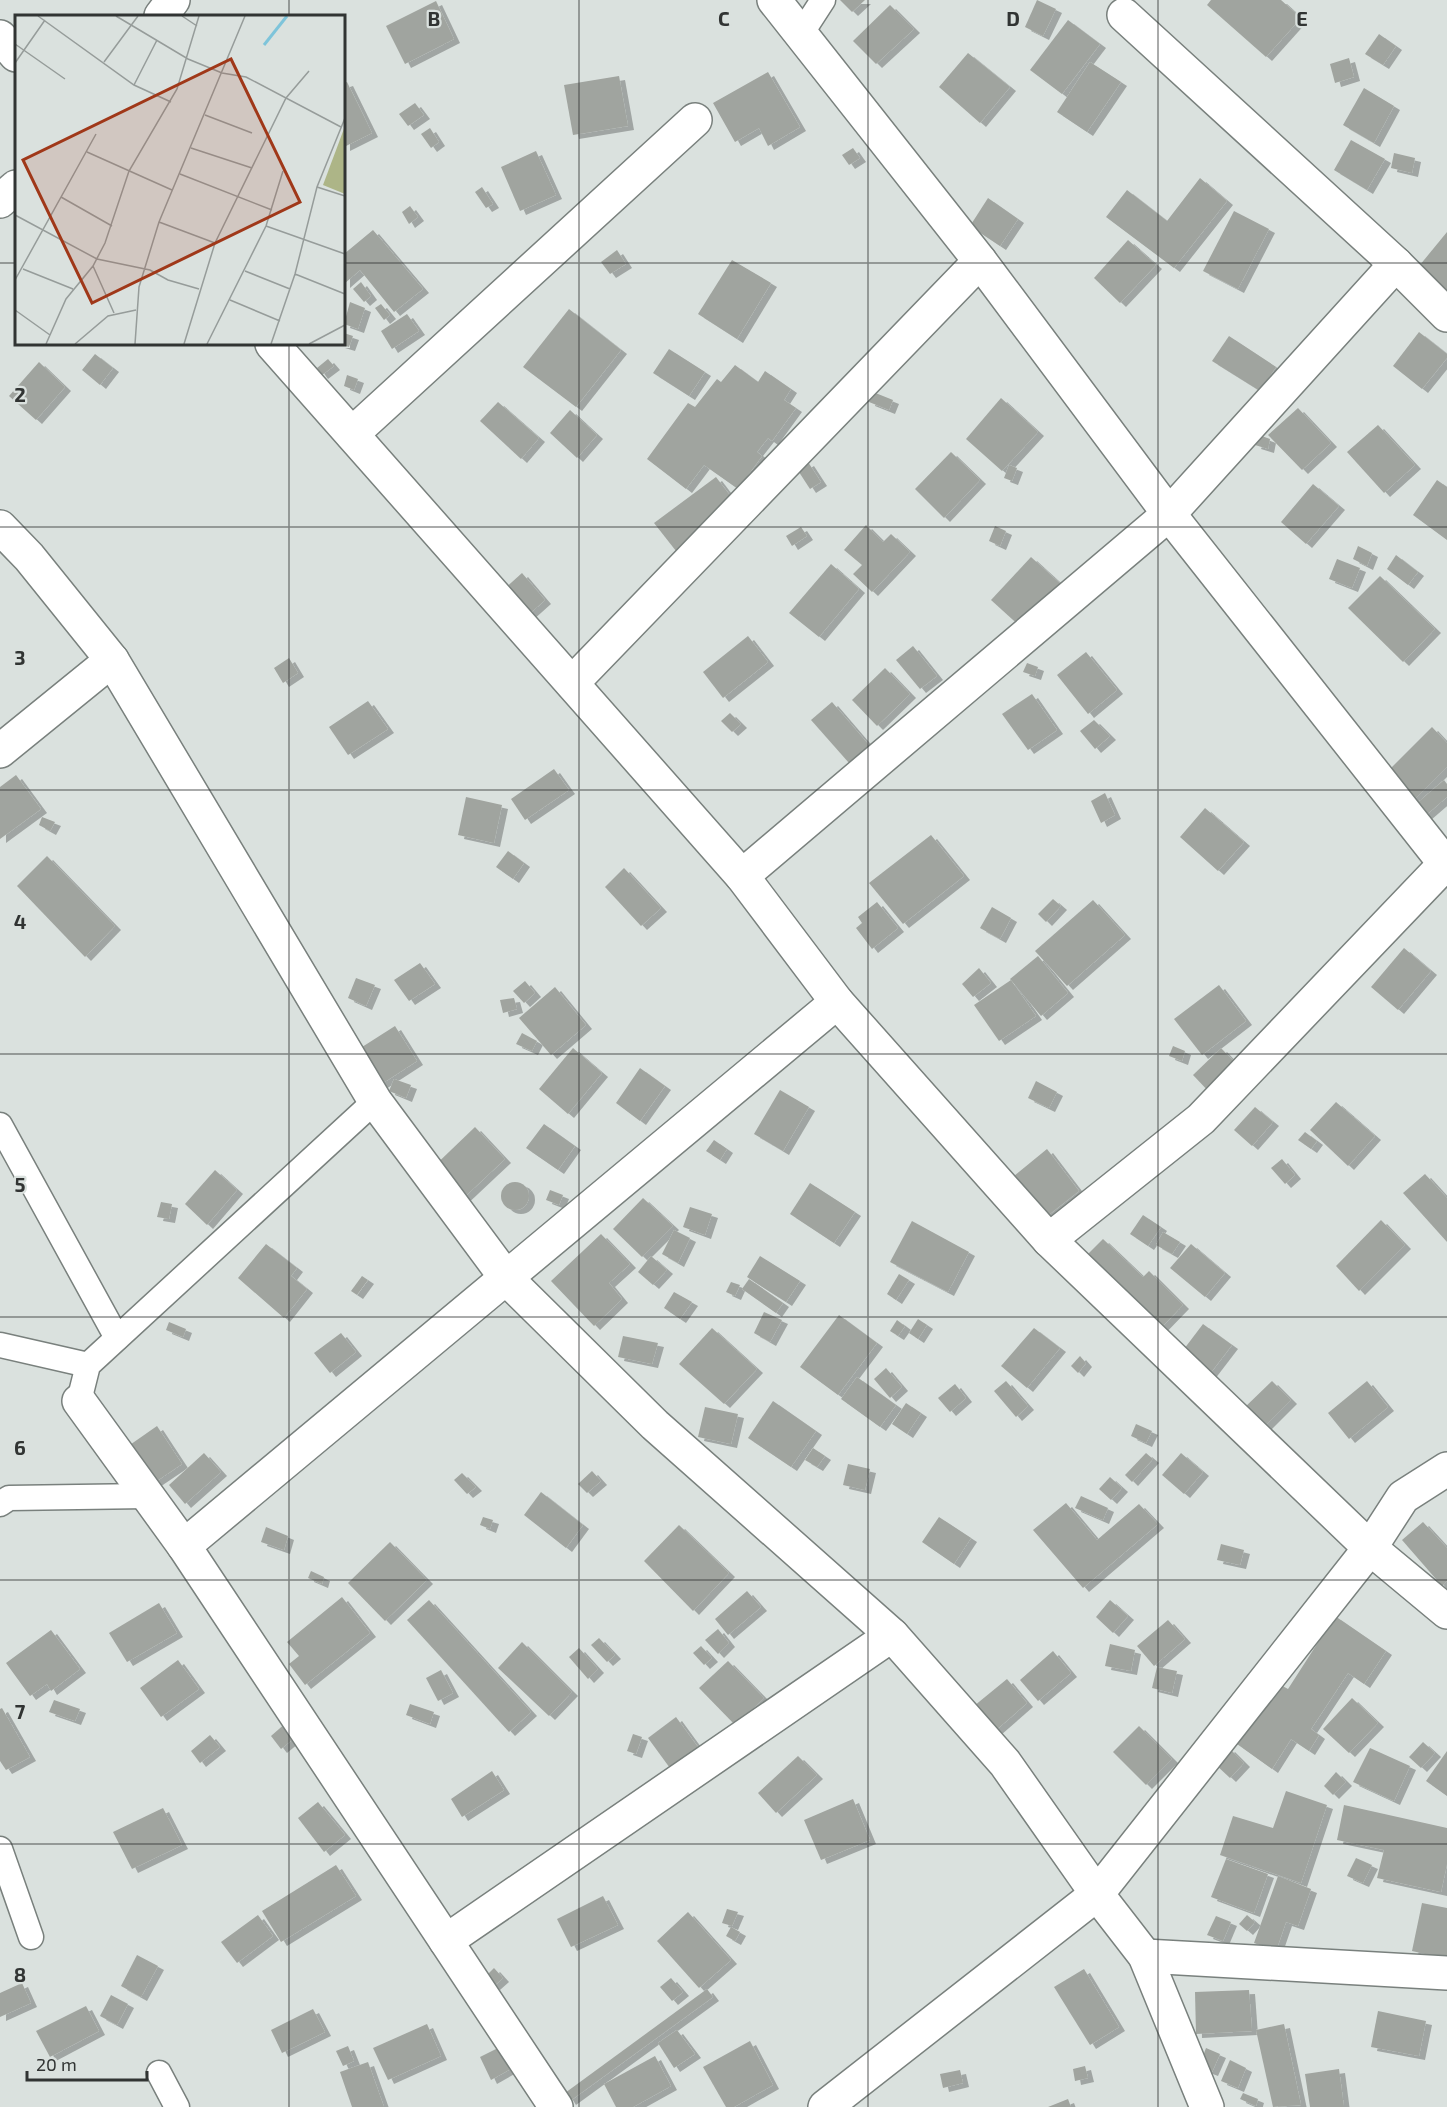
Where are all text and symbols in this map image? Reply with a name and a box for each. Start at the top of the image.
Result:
text: B [428,6,440,30]
text: C [718,6,730,30]
text: D [1006,6,1020,30]
text: E [1296,6,1308,30]
inset map [15,15,345,345]
text: 2 [14,382,26,406]
text: 3 [14,645,26,669]
text: 4 [14,909,27,933]
text: 5 [14,1172,26,1196]
text: 6 [14,1435,26,1459]
text: 7 [15,1699,26,1723]
text: 8 [14,1962,26,1986]
scale bar [27,2044,147,2082]
text: 20 m [36,2053,77,2075]

